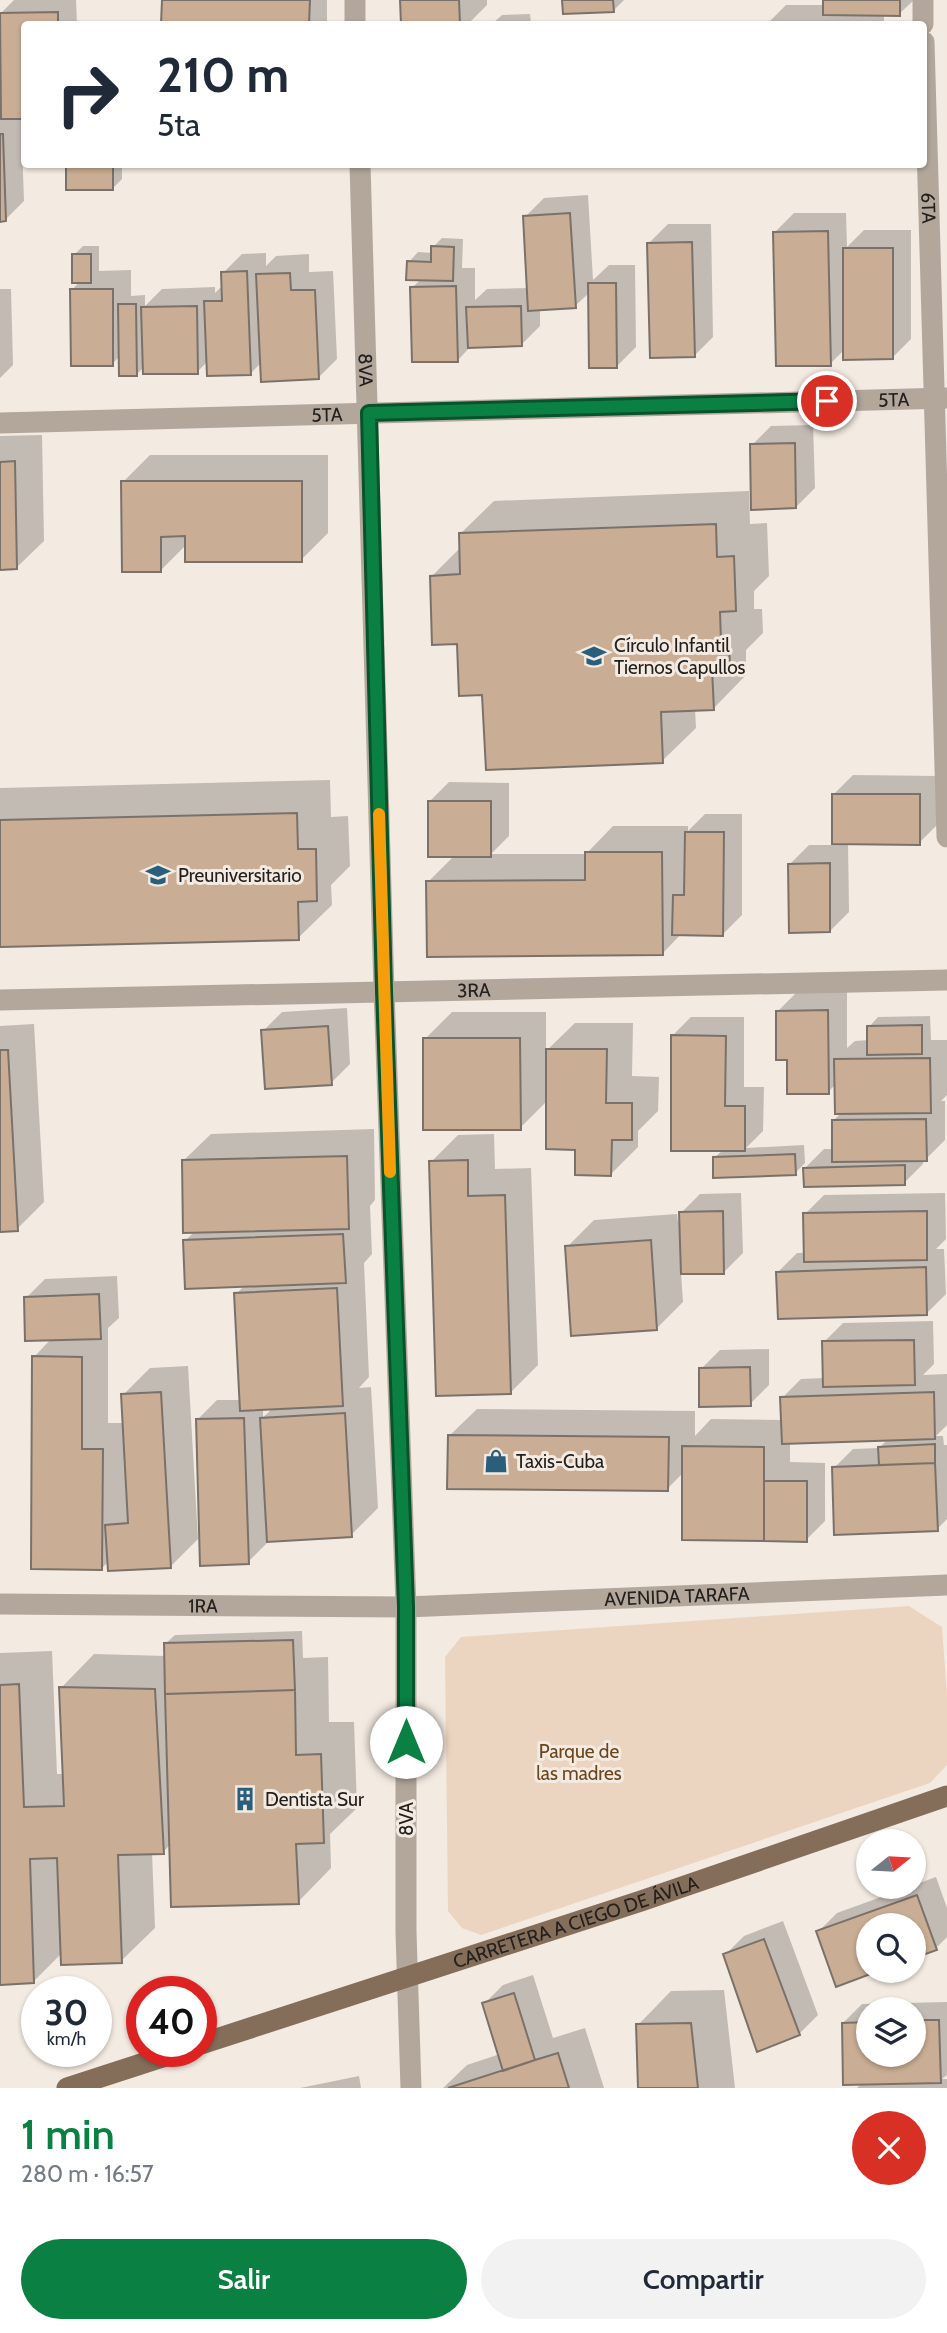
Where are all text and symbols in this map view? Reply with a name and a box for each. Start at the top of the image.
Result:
text: 210 m [157,45,289,104]
icon: right [42,49,133,140]
text: 5ta [157,105,200,144]
street label: 6TA [916,192,940,224]
street label: 8VA [353,353,377,387]
pin [797,371,857,431]
icon: arrive [808,382,846,420]
street label: 5TA [878,388,910,412]
street label: 5TA [311,403,343,427]
place label: Círculo Infantil Tiernos Capullos [614,634,746,679]
school or university icon: Círculo Infantil Tiernos Capullos [580,642,608,670]
school or university icon: Preuniversitario [144,861,172,889]
place label: Preuniversitario [178,864,302,887]
street label: 3RA [457,979,491,1002]
shop icon: Taxis-Cuba [482,1447,510,1475]
place label: Taxis-Cuba [516,1450,604,1473]
street label: AVENIDA TARAFA [604,1582,750,1611]
street label: 1RA [188,1594,218,1618]
position arrow [369,1705,443,1779]
park label: Parque de las madres [536,1740,622,1785]
building icon: Dentista Sur [231,1785,259,1813]
place label: Dentista Sur [265,1788,364,1811]
street label: 8VA [395,1802,418,1836]
north arrow [856,1829,926,1899]
map controls [856,1829,926,2067]
street label: CARRETERA A CIEGO DE ÁVILA [450,1871,702,1973]
button: search [856,1913,926,1983]
speed limit sign: 40 [126,1976,217,2067]
text: 30 [45,1991,88,2034]
button: layers [856,1997,926,2067]
text: km/h [47,2028,86,2050]
text: 1 min [21,2108,115,2160]
button: close [852,2111,926,2185]
text: 280 m · 16:57 [21,2160,154,2188]
button: Salir [21,2239,467,2319]
button: Compartir [481,2239,926,2319]

